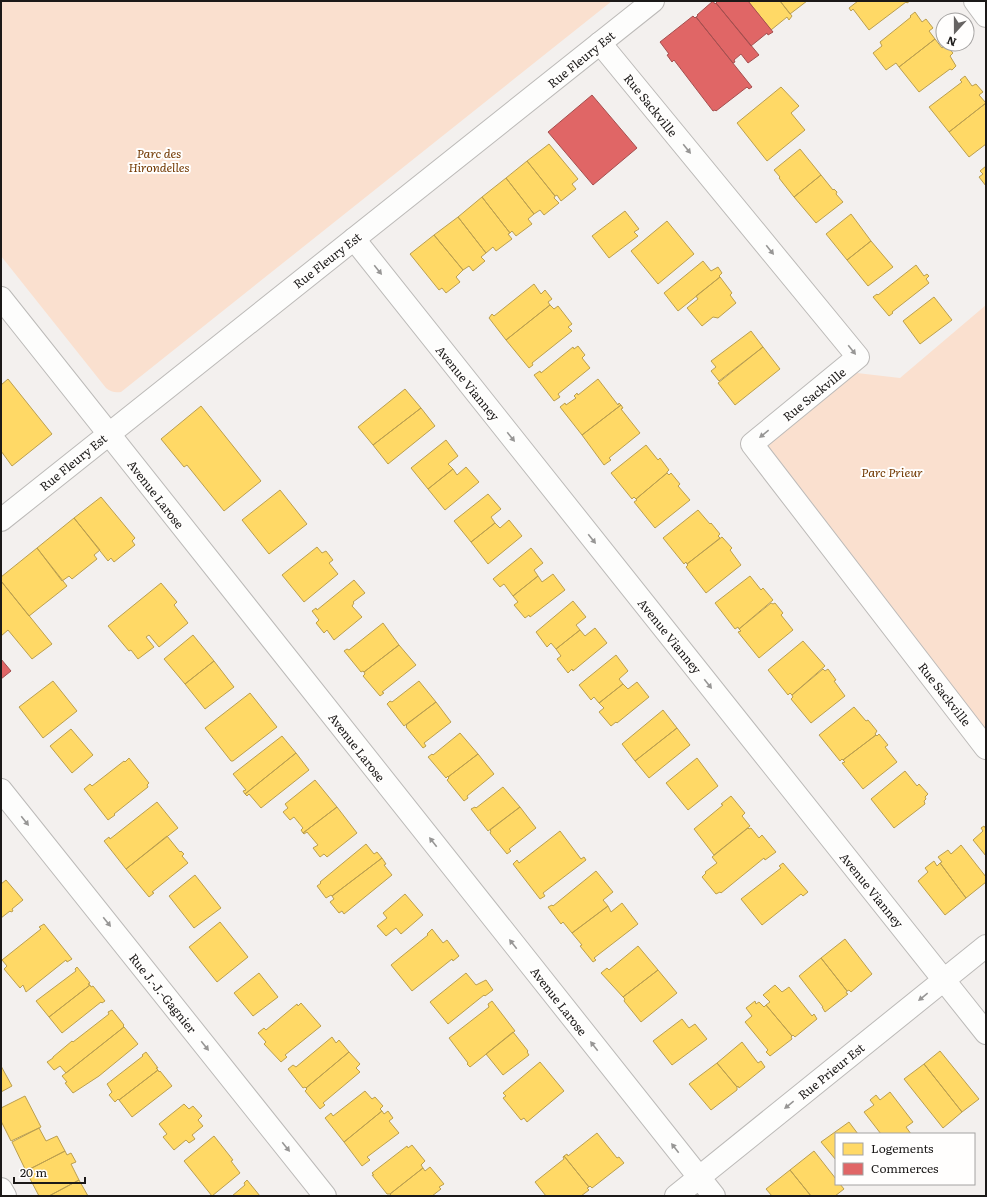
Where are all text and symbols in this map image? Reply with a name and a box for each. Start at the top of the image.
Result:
north arrow [935,12,975,52]
street label: Rue Fleury Est [543,26,619,92]
text: N [944,33,958,51]
street label: Rue Sackville [620,70,682,140]
park label: Parc des Hirondelles [128,144,190,176]
one-way arrow [683,144,692,154]
street label: Rue Fleury Est [289,228,365,292]
one-way arrow [765,244,774,255]
one-way arrow [373,264,382,275]
street label: Avenue Vianney [432,341,504,425]
one-way arrow [848,345,856,356]
street label: Rue Sackville [779,363,849,425]
street label: Rue Fleury Est [35,429,111,495]
one-way arrow [759,429,770,438]
one-way arrow [507,432,516,442]
street label: Avenue Larose [123,456,189,532]
park label: Parc Prieur [861,463,923,481]
one-way arrow [588,533,596,544]
street label: Avenue Vianney [634,594,706,678]
street label: Rue Sackville [914,658,976,730]
one-way arrow [704,679,712,690]
street label: Avenue Larose [324,709,390,785]
one-way arrow [21,815,30,826]
one-way arrow [428,837,437,848]
street label: Avenue Vianney [836,848,908,932]
one-way arrow [102,917,111,928]
one-way arrow [509,939,518,949]
street label: Rue J.-J.-Gagnier [125,949,201,1037]
street label: Avenue Larose [526,963,592,1039]
one-way arrow [917,992,928,1001]
street label: Rue Prieur Est [794,1038,868,1103]
one-way arrow [201,1040,210,1051]
one-way arrow [590,1040,599,1051]
one-way arrow [784,1101,795,1109]
legend [835,1133,975,1185]
text: Logements [871,1139,934,1157]
one-way arrow [282,1142,291,1153]
one-way arrow [671,1142,679,1153]
scale bar [14,1159,85,1185]
text: Commerces [871,1159,939,1177]
text: 20 m [20,1163,47,1181]

